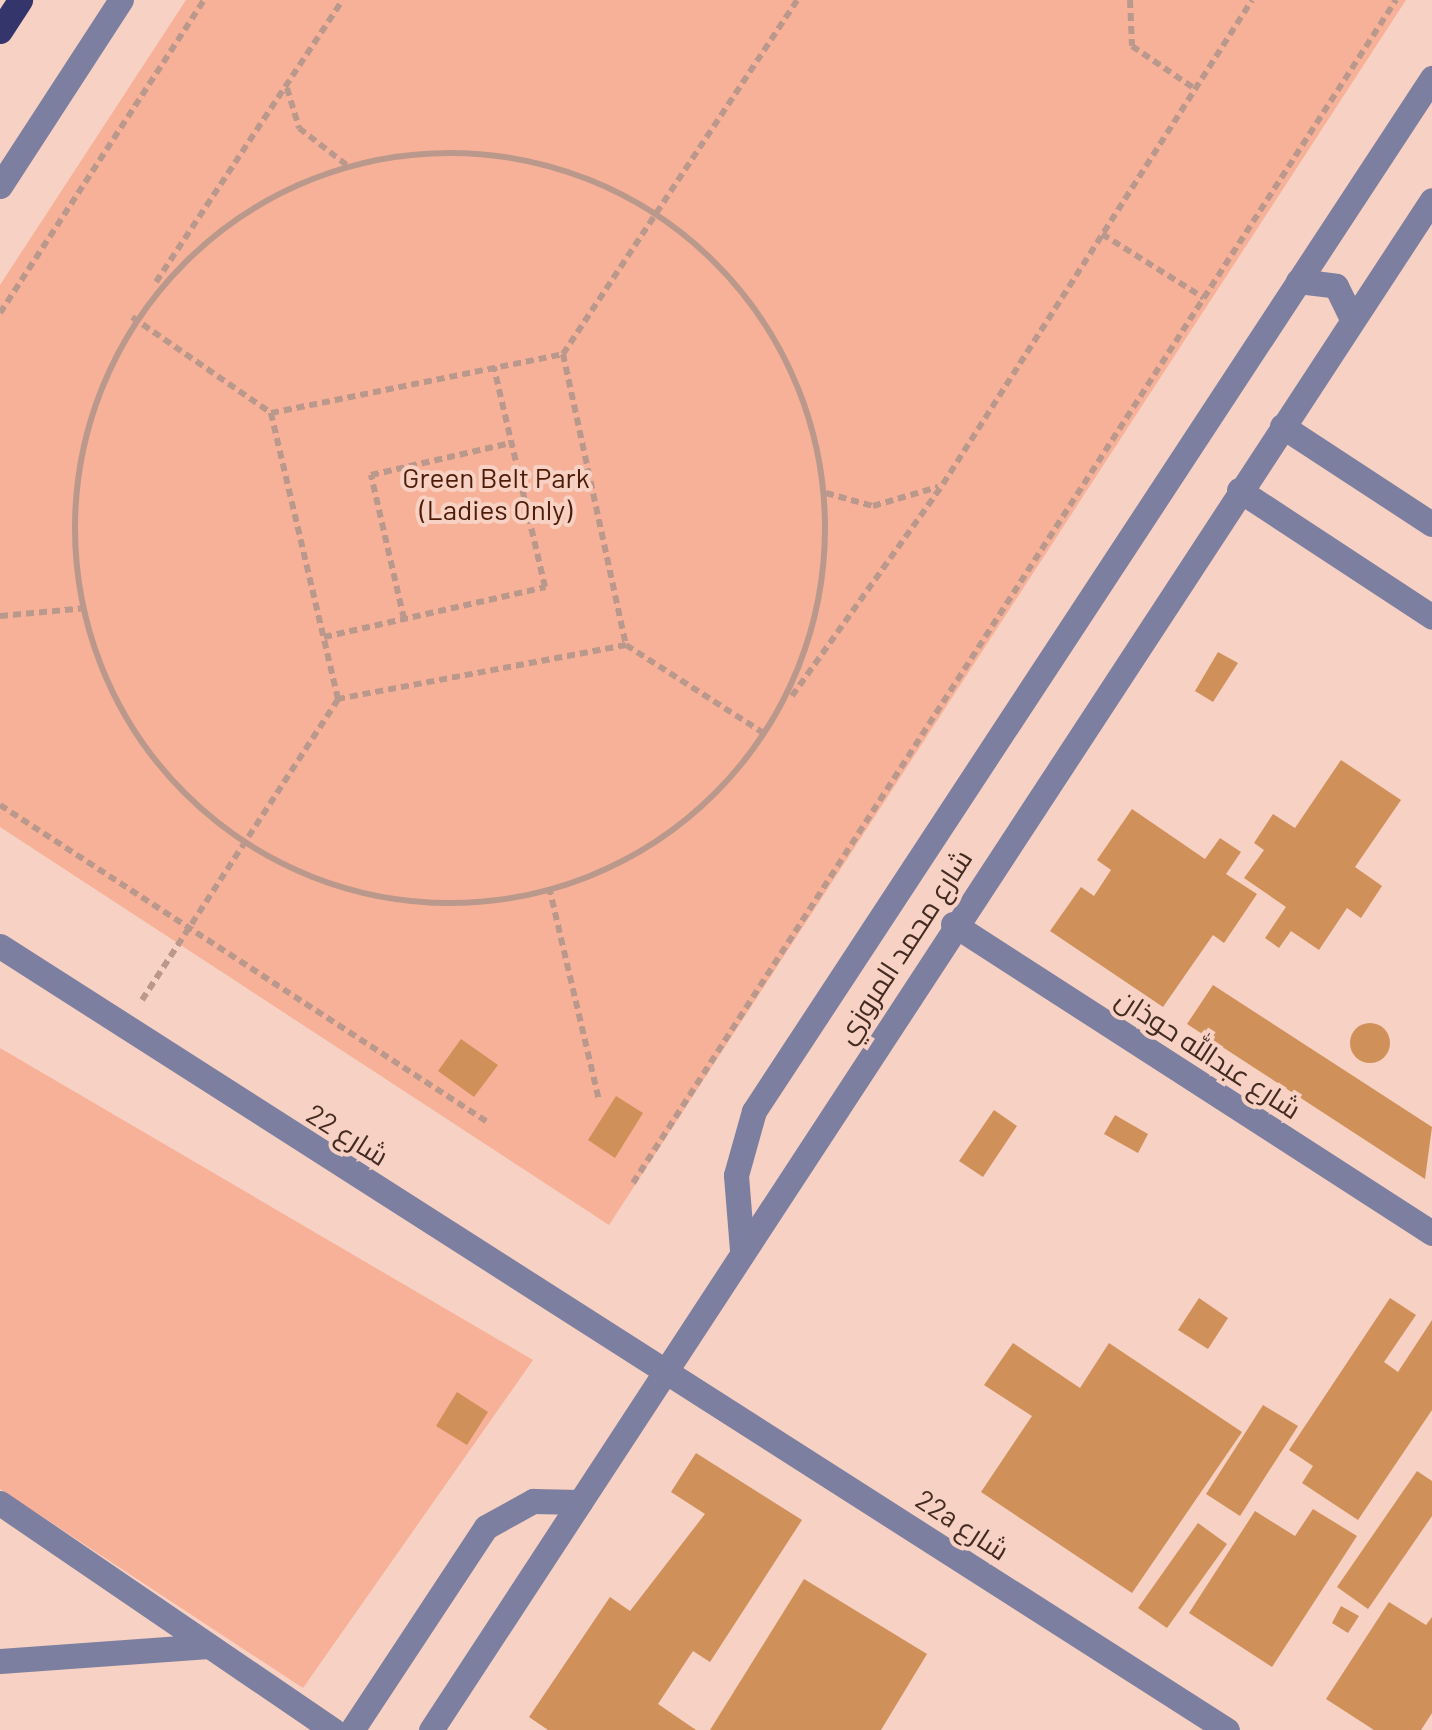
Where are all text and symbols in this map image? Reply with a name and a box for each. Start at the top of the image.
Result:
park label: Green Belt Park (Ladies Only) [402,460,590,526]
street label: شارع محمد المروزي [828,843,978,1049]
street label: شارع عبدالله حوذان [1110,981,1308,1125]
street label: شارع 22 [301,1096,395,1172]
street label: 22a شارع [910,1482,1016,1566]

